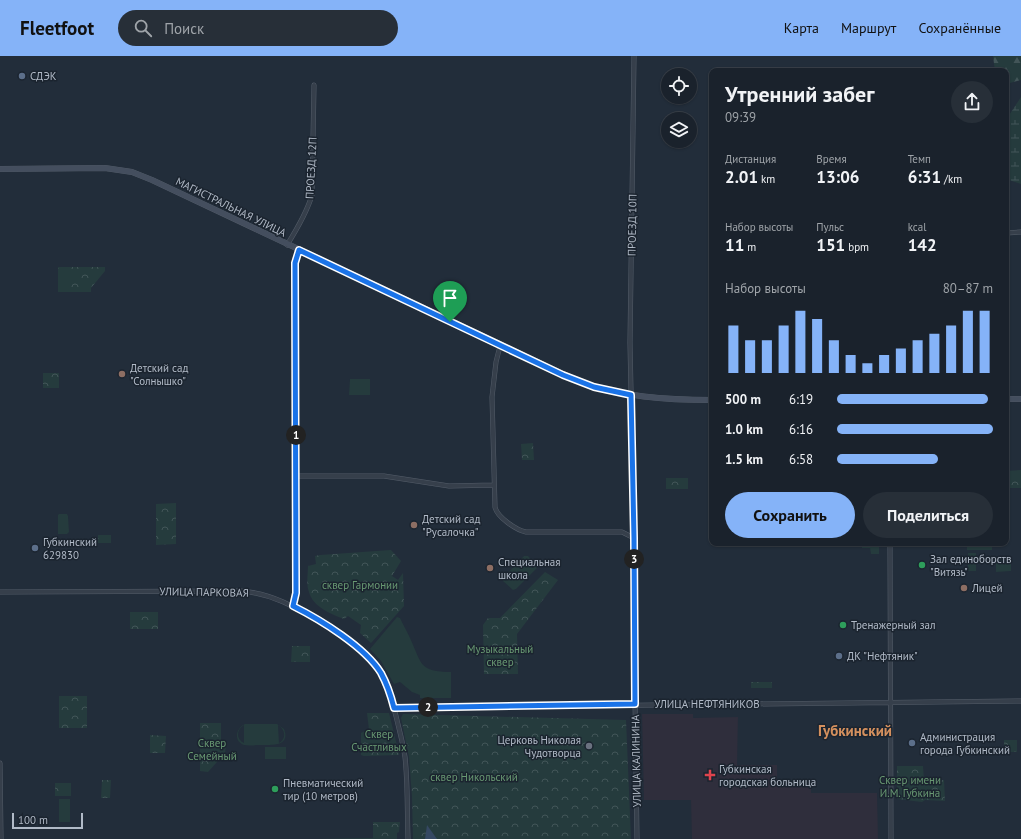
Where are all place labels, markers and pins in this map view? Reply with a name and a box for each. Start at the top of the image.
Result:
place label: СДЭК [30,69,57,83]
marker: СДЭК [17,71,27,81]
pin [433,281,467,322]
place label: Детский сад "Солнышко" [130,361,188,388]
marker: Детский сад "Солнышко" [117,369,127,379]
pin: 1 [286,425,306,445]
place label: Детский сад "Русалочка" [422,512,480,539]
marker: Детский сад "Русалочка" [409,520,419,530]
place label: Губкинский 629830 [43,535,97,562]
marker: Губкинский 629830 [30,543,40,553]
pin: 3 [624,549,644,569]
place label: Зал единоборств "Витязь" [930,552,1011,579]
place label: Специальная школа [498,555,561,582]
marker: Зал единоборств "Витязь" [917,560,927,570]
marker: Специальная школа [485,563,495,573]
place label: Лицей [971,581,1003,595]
marker: Лицей [959,583,969,593]
place label: Тренажерный зал [851,618,936,632]
marker: Тренажерный зал [838,620,848,630]
place label: ДК "Нефтяник" [847,649,918,663]
marker: ДК "Нефтяник" [834,651,844,661]
pin: 2 [418,697,438,717]
place label: Администрация города Губкинский [920,730,1010,757]
place label: Церковь Николая Чудотворца [497,733,581,760]
marker: Администрация города Губкинский [907,738,917,748]
marker: Церковь Николая Чудотворца [584,741,594,751]
place label: Губкинская городская больница [719,762,816,789]
marker: Губкинская городская больница [704,769,716,781]
place label: Пневматический тир (10 метров) [283,776,363,803]
marker: Пневматический тир (10 метров) [270,784,280,794]

